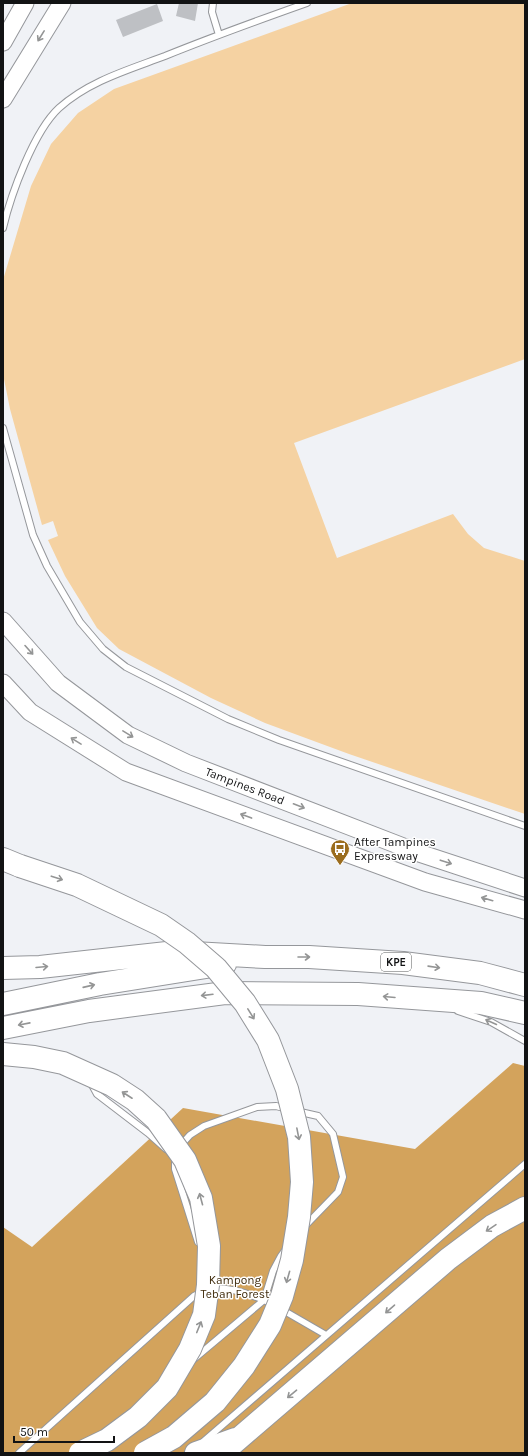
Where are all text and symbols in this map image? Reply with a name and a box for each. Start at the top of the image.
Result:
one-way arrow [37,30,45,41]
one-way arrow [24,645,33,655]
one-way arrow [122,730,133,738]
one-way arrow [71,737,82,745]
street label: Tampines Road [203,764,287,808]
one-way arrow [292,803,304,811]
one-way arrow [240,811,252,819]
place label: After Tampines Expressway [354,835,436,863]
bus stop icon: After Tampines Expressway [329,838,351,866]
one-way arrow [440,859,453,866]
one-way arrow [50,875,63,882]
one-way arrow [481,895,494,902]
one-way arrow [297,953,310,961]
road number: KPE [381,953,411,971]
one-way arrow [35,963,48,970]
one-way arrow [427,963,440,971]
one-way arrow [82,982,95,990]
one-way arrow [201,991,214,999]
one-way arrow [383,993,396,1001]
one-way arrow [248,1008,256,1020]
one-way arrow [485,1018,497,1026]
one-way arrow [18,1021,31,1029]
one-way arrow [122,1091,133,1099]
one-way arrow [294,1127,302,1140]
one-way arrow [196,1193,204,1206]
one-way arrow [485,1224,497,1232]
one-way arrow [283,1270,291,1283]
park label: Kampong Teban Forest [201,1273,270,1301]
one-way arrow [385,1305,396,1314]
one-way arrow [196,1322,203,1334]
one-way arrow [286,1389,297,1398]
scale bar [14,1418,114,1444]
text: 50 m [20,1425,48,1439]

